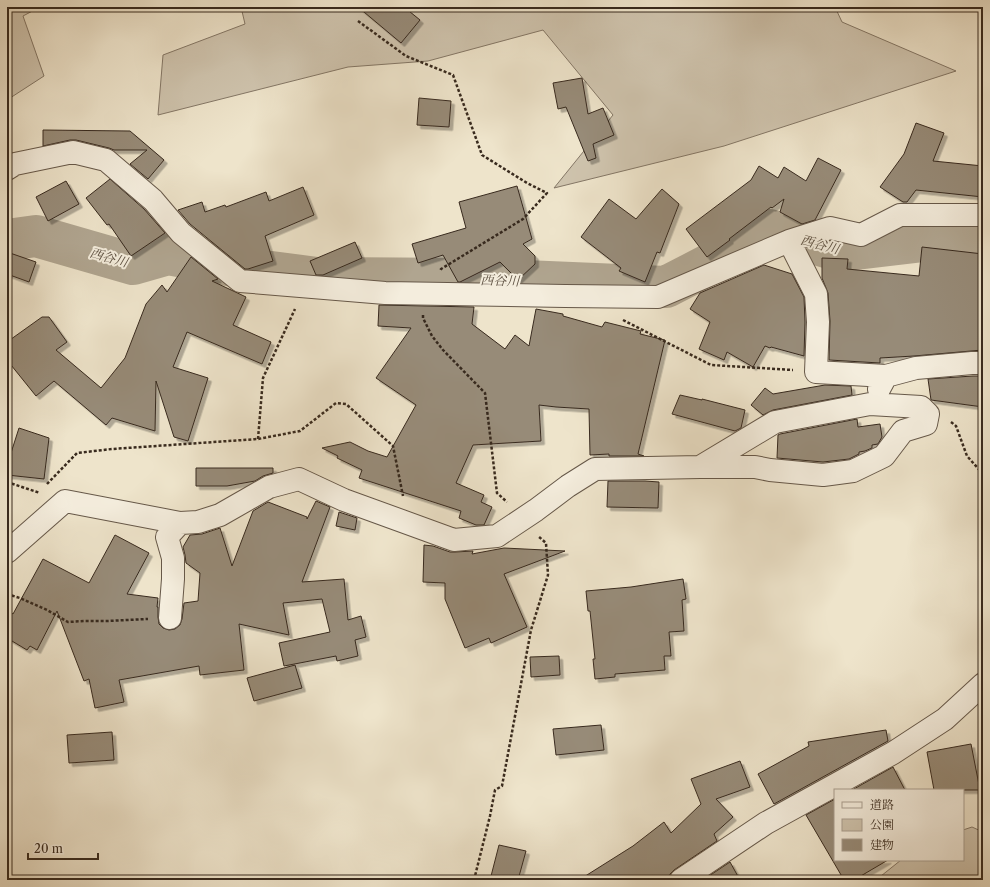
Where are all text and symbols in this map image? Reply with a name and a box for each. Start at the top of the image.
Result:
water label: 西谷川 [799,231,843,257]
water label: 西谷川 [88,244,132,271]
water label: 西谷川 [480,271,522,289]
legend [834,789,964,861]
text: 道路 [870,797,894,812]
text: 公園 [870,817,894,832]
scale bar [28,835,98,861]
text: 建物 [870,837,894,852]
text: 20 m [34,841,63,856]

